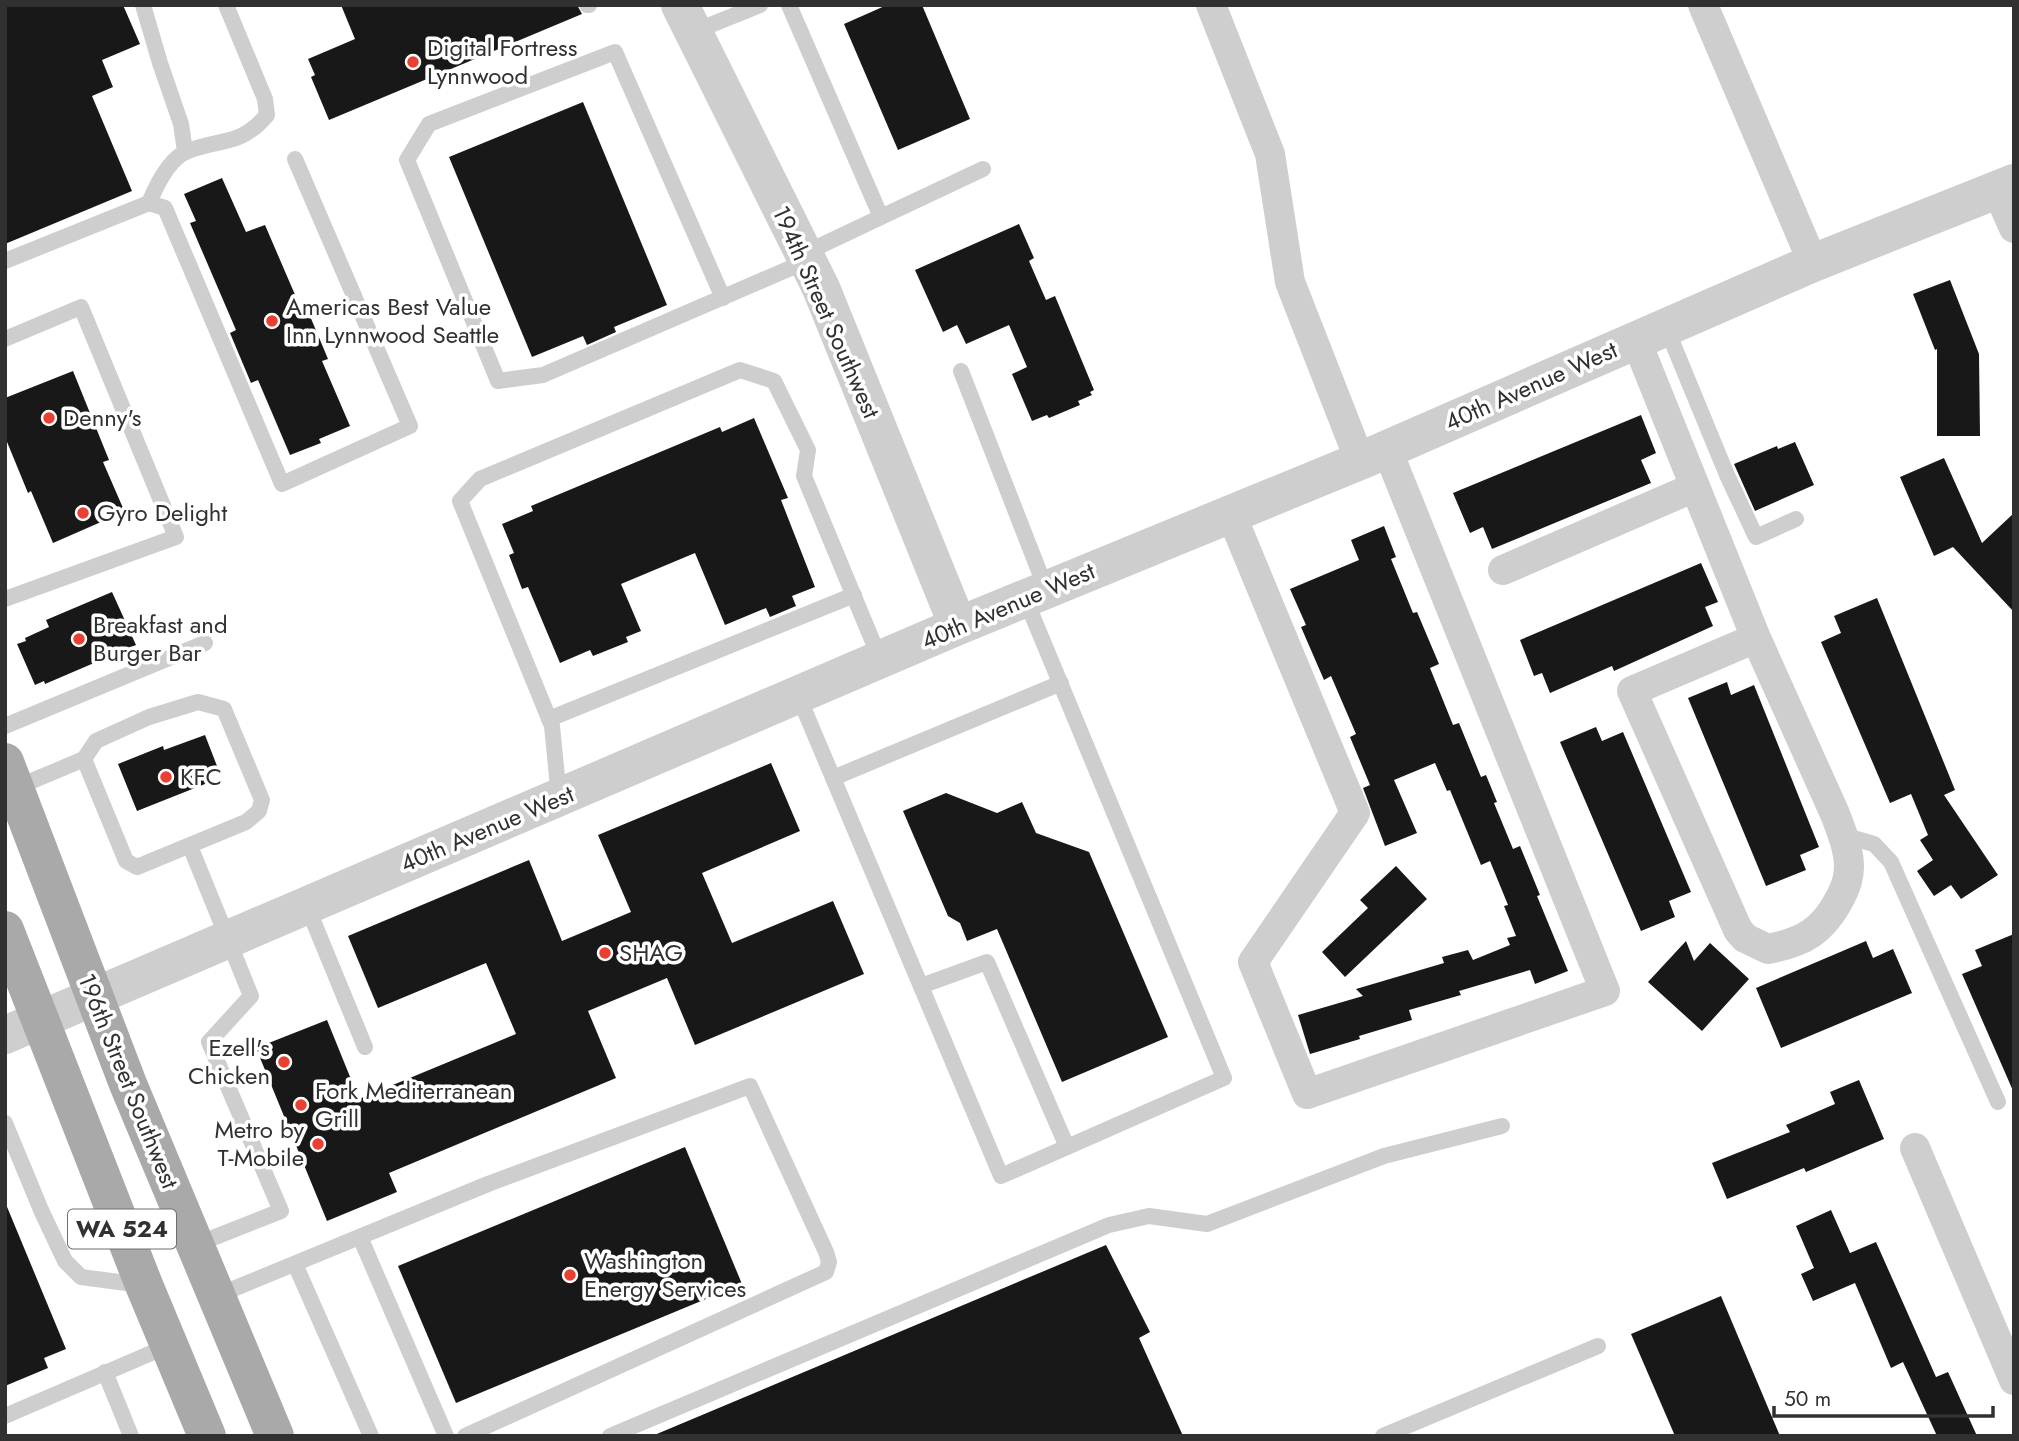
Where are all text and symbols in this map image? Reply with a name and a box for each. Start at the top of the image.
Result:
place label: Digital Fortress Lynnwood [427,30,577,93]
marker: Digital Fortress Lynnwood [405,54,421,70]
street label: 194th Street Southwest [764,200,889,424]
place label: Americas Best Value Inn Lynnwood Seattle [286,289,499,352]
marker: Americas Best Value Inn Lynnwood Seattle [264,313,280,329]
street label: 40th Avenue West [1439,332,1623,439]
place label: Denny's [63,400,141,435]
marker: Denny's [41,410,57,426]
place label: Gyro Delight [97,495,227,530]
marker: Gyro Delight [75,505,91,521]
street label: 40th Avenue West [916,553,1100,658]
place label: Breakfast and Burger Bar [93,607,228,670]
marker: Breakfast and Burger Bar [71,631,87,647]
place label: KFC [180,759,222,794]
marker: KFC [158,769,174,785]
street label: 40th Avenue West [395,776,579,881]
place label: SHAG [619,935,683,970]
marker: SHAG [597,945,613,961]
street label: 196th Street Southwest [69,968,188,1194]
place label: Ezell's Chicken [188,1030,270,1093]
marker: Ezell's Chicken [276,1054,292,1070]
place label: Fork Mediterranean Grill [315,1073,512,1136]
marker: Fork Mediterranean Grill [293,1097,309,1113]
place label: Metro by T-Mobile [214,1112,304,1175]
marker: Metro by T-Mobile [310,1136,326,1152]
road number: WA 524 [68,1210,176,1248]
place label: Washington Energy Services [584,1243,746,1306]
marker: Washington Energy Services [562,1267,578,1283]
scale bar [1774,1374,1993,1418]
text: 50 m [1784,1384,1831,1414]

